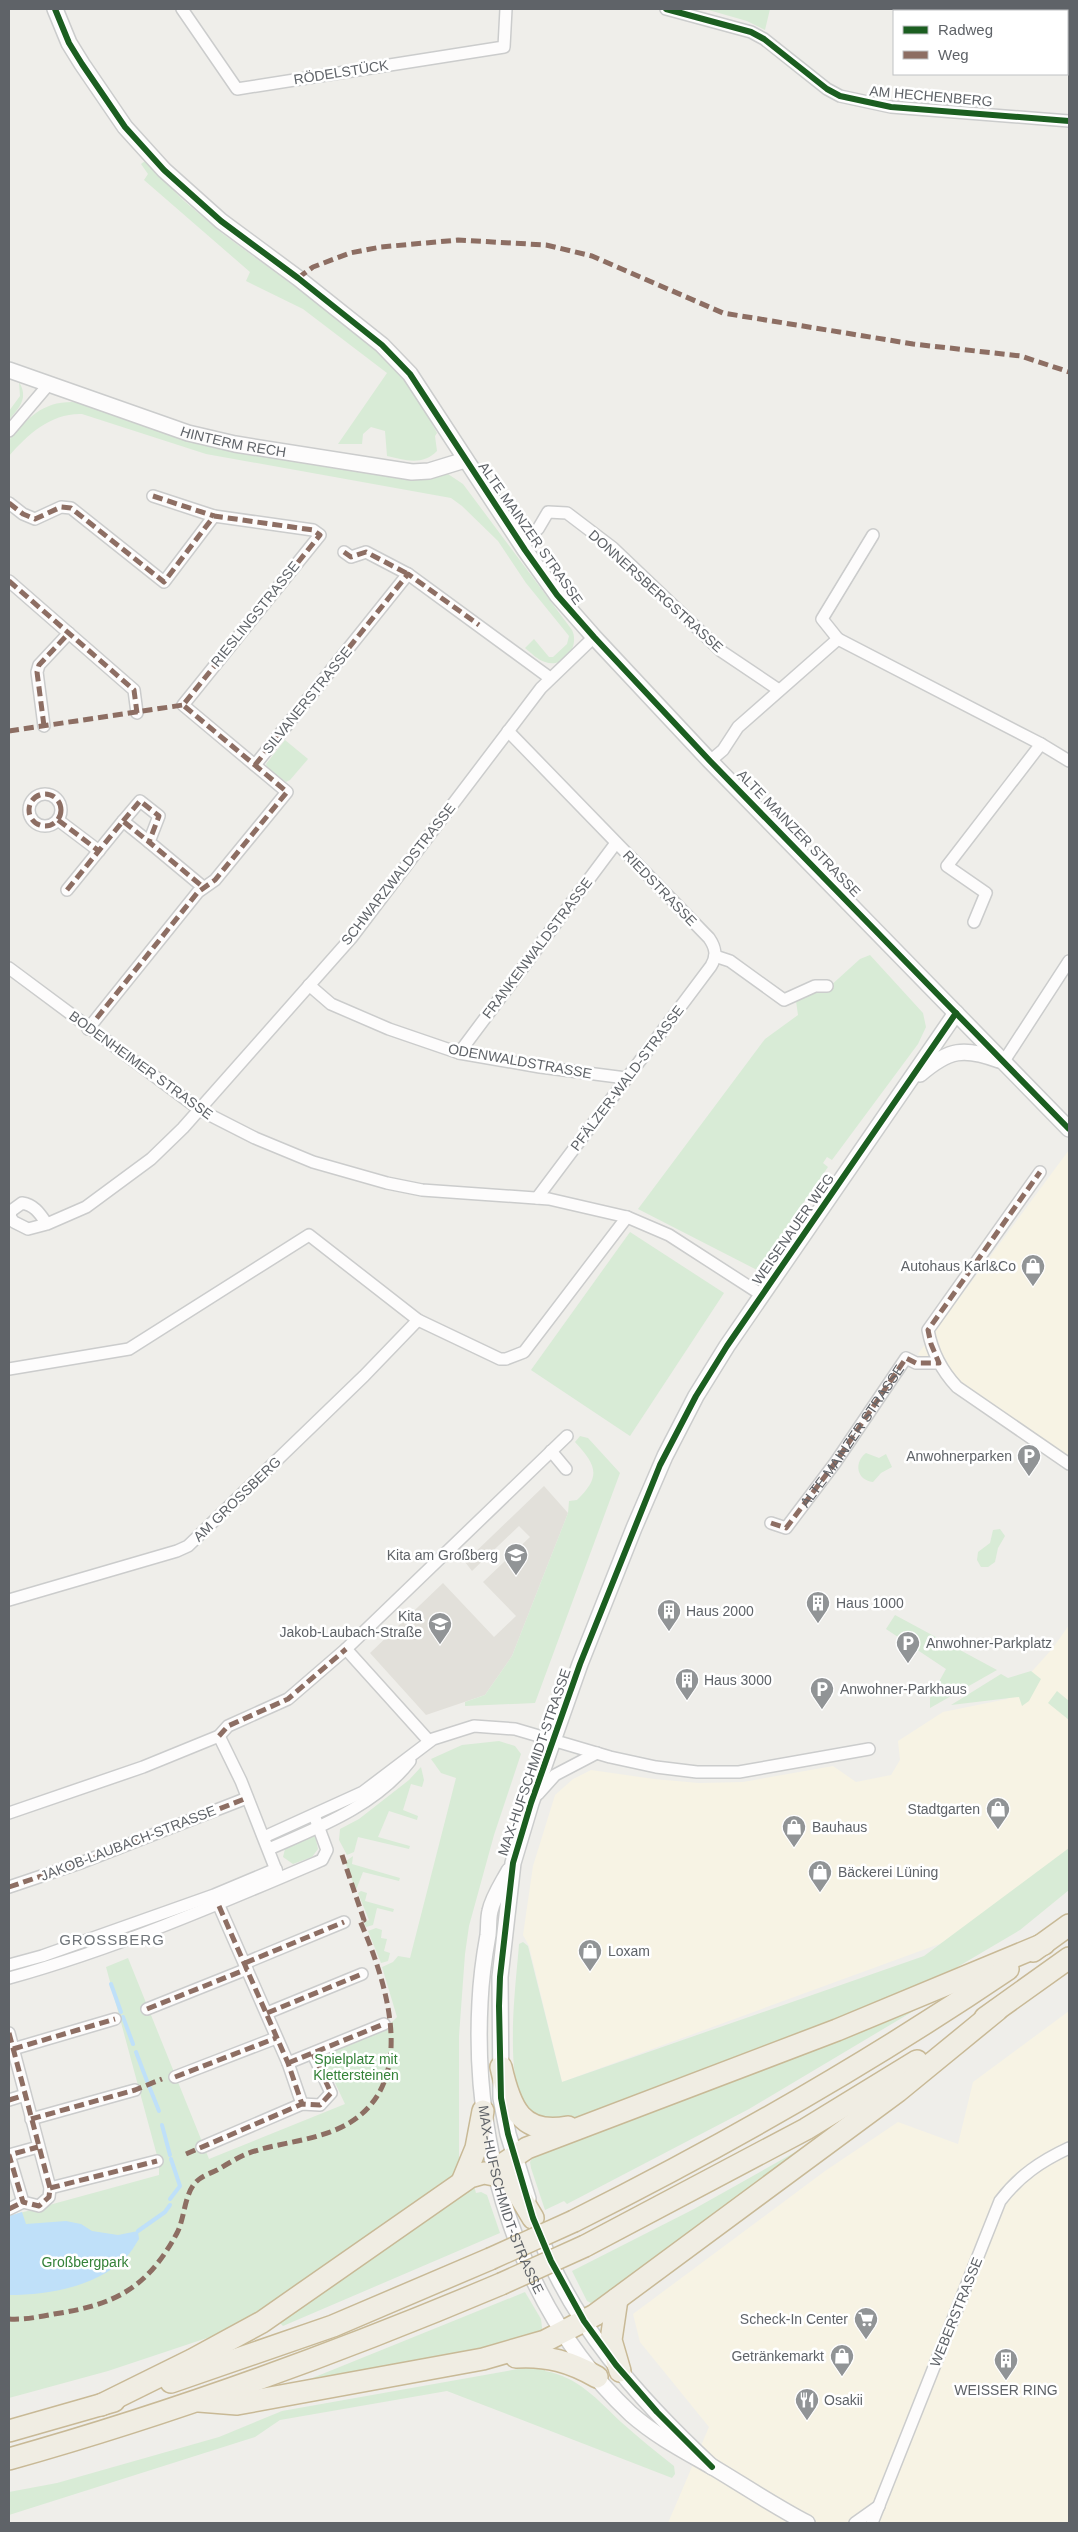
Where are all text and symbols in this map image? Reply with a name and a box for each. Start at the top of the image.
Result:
legend [893,10,1068,75]
text: Radweg [938,21,993,38]
text: Weg [938,46,969,63]
street label: RÖDELSTÜCK [292,56,390,87]
street label: AM HECHENBERG [869,83,993,109]
street label: HINTERM RECH [178,423,287,460]
street label: ALTE MAINZER STRASSE [476,459,586,607]
street label: DONNERSBERGSTRASSE [586,526,726,656]
street label: RIESLINGSTRASSE [208,558,302,670]
street label: SILVANERSTRASSE [259,643,355,757]
street label: ALTE MAINZER STRASSE [734,766,864,900]
street label: SCHWARZWALDSTRASSE [338,800,458,948]
street label: RIEDSTRASSE [620,847,700,929]
street label: FRANKENWALDSTRASSE [479,874,595,1022]
street label: PFÄLZER-WALD-STRASSE [567,1002,687,1154]
street label: BODENHEIMER STRASSE [66,1008,216,1122]
street label: ODENWALDSTRASSE [447,1040,593,1082]
street label: WEISENAUER WEG [749,1171,837,1287]
shop icon: Autohaus Karl&Co [1020,1253,1046,1287]
place label: Autohaus Karl&Co [901,1258,1016,1274]
street label: ALTE MAINZER STRASSE [797,1362,907,1510]
parking icon: Anwohnerparken [1016,1443,1042,1477]
place label: Anwohnerparken [906,1448,1012,1464]
street label: AM GROSSBERG [190,1453,284,1545]
school or university icon: Kita am Großberg [503,1542,529,1576]
place label: Kita am Großberg [387,1547,498,1563]
building icon: Haus 1000 [805,1590,831,1624]
place label: Haus 1000 [836,1595,904,1611]
building icon: Haus 2000 [656,1598,682,1632]
place label: Haus 2000 [686,1603,754,1619]
place label: Kita Jakob-Laubach-Straße [280,1608,422,1640]
school or university icon: Kita Jakob-Laubach-Straße [427,1611,453,1645]
parking icon: Anwohner-Parkplatz [895,1630,921,1664]
place label: Anwohner-Parkplatz [926,1635,1052,1651]
street label: MAX-HUFSCHMIDT-STRASSE [494,1666,574,1858]
building icon: Haus 3000 [674,1667,700,1701]
place label: Haus 3000 [704,1672,772,1688]
parking icon: Anwohner-Parkhaus [809,1676,835,1710]
place label: Anwohner-Parkhaus [840,1681,967,1697]
shop icon: Stadtgarten [985,1796,1011,1830]
place label: Stadtgarten [908,1801,980,1817]
street label: JAKOB-LAUBACH-STRASSE [38,1802,218,1884]
shop icon: Bauhaus [781,1814,807,1848]
place label: Bauhaus [812,1819,867,1835]
shop icon: Bäckerei Lüning [807,1859,833,1893]
place label: Bäckerei Lüning [838,1864,938,1880]
district label: GROSSBERG [59,1931,165,1948]
shop icon: Loxam [577,1938,603,1972]
place label: Loxam [608,1943,650,1959]
park label: Spielplatz mit Klettersteinen [313,2051,399,2083]
street label: MAX-HUFSCHMIDT-STRASSE [475,2104,547,2296]
park label: Großbergpark [41,2254,130,2270]
street label: WEBERSTRASSE [927,2255,985,2369]
supermarket icon: Scheck-In Center [853,2306,879,2340]
place label: Scheck-In Center [740,2311,848,2327]
shop icon: Getränkemarkt [829,2343,855,2377]
building icon: WEISSER RING [993,2347,1019,2381]
place label: Getränkemarkt [731,2348,824,2364]
place label: WEISSER RING [954,2382,1058,2398]
restaurant icon: Osakii [794,2387,820,2421]
place label: Osakii [824,2392,863,2408]

